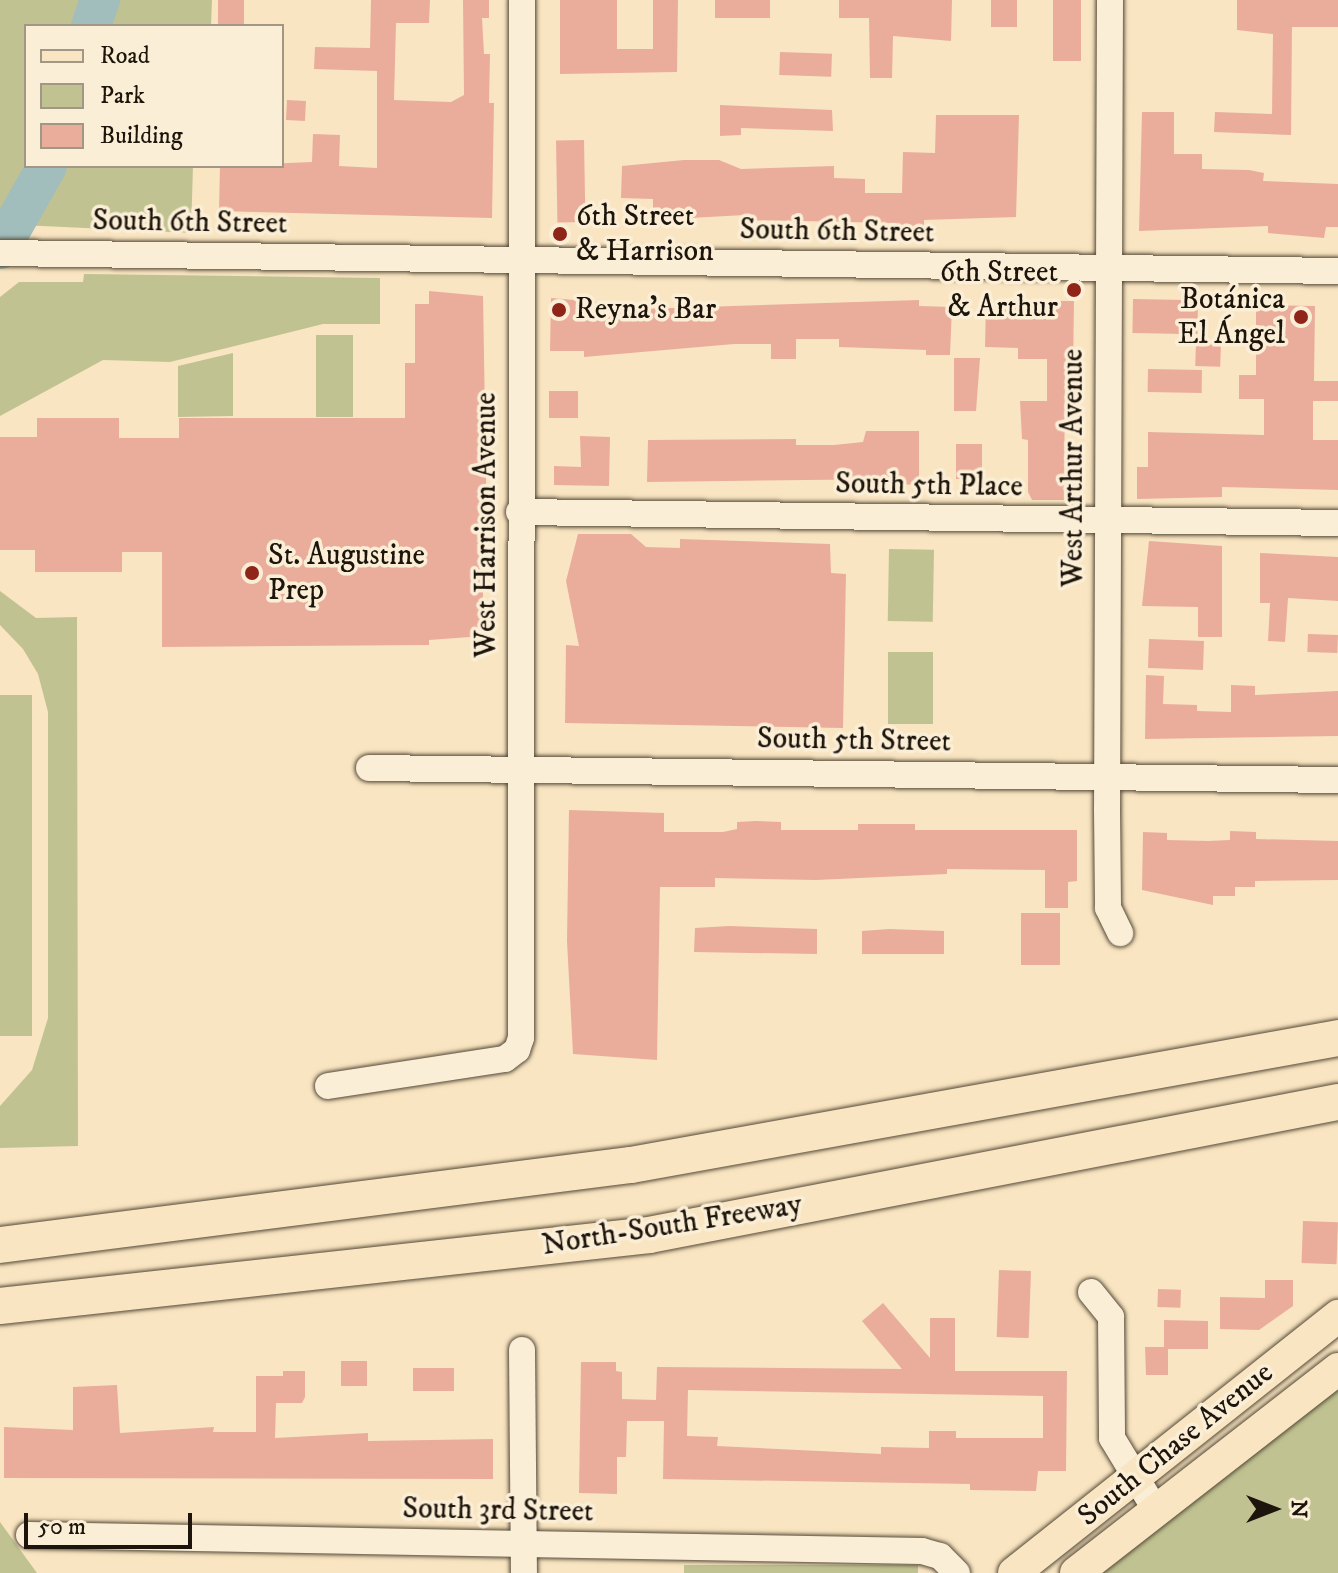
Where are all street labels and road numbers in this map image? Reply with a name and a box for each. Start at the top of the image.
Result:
street label: South 6th Street [92,203,288,243]
street label: South 6th Street [739,212,935,252]
street label: West Arthur Avenue [1056,349,1092,587]
street label: West Harrison Avenue [469,392,505,658]
street label: South 5th Place [835,466,1023,506]
street label: South 5th Street [757,721,951,761]
street label: North-South Freeway [539,1188,805,1264]
street label: South Chase Avenue [1071,1355,1281,1535]
street label: South 3rd Street [402,1491,594,1531]

